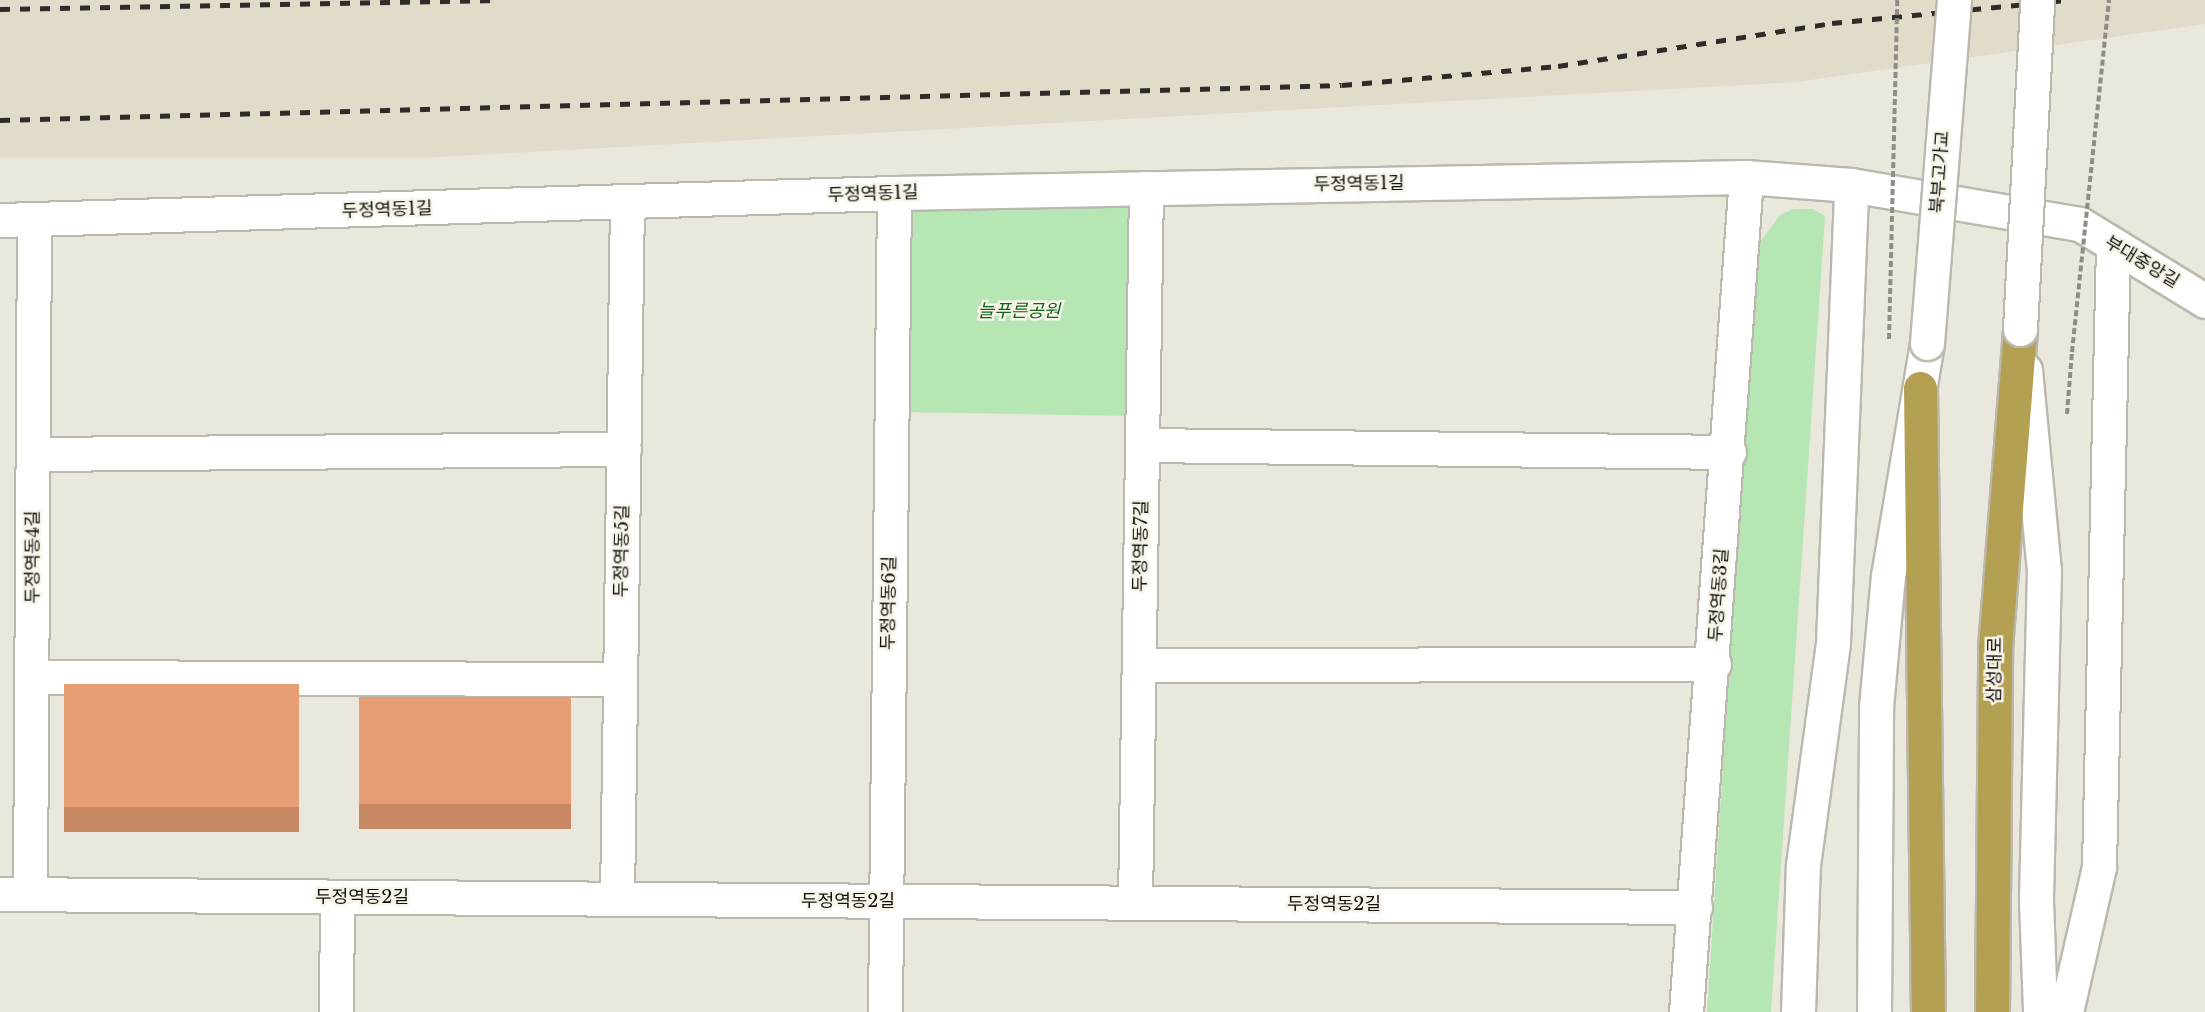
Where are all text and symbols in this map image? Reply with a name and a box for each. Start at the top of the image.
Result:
street label: 북부고가교 [1926,130,1954,214]
street label: 두정역동1길 [1313,172,1405,196]
street label: 두정역동1길 [827,182,919,206]
street label: 두정역동1길 [341,198,433,222]
street label: 부대중앙길 [2101,231,2183,293]
park label: 늘푸른공원 [978,300,1060,322]
street label: 두정역동7길 [1129,500,1153,592]
street label: 두정역동5길 [610,504,634,598]
street label: 두정역동4길 [22,510,44,604]
street label: 두정역동3길 [1705,547,1733,643]
street label: 두정역동6길 [877,556,901,650]
street label: 삼성대로 [1984,637,2006,703]
street label: 두정역동2길 [315,886,409,908]
street label: 두정역동2길 [801,890,895,912]
street label: 두정역동2길 [1287,893,1381,915]

